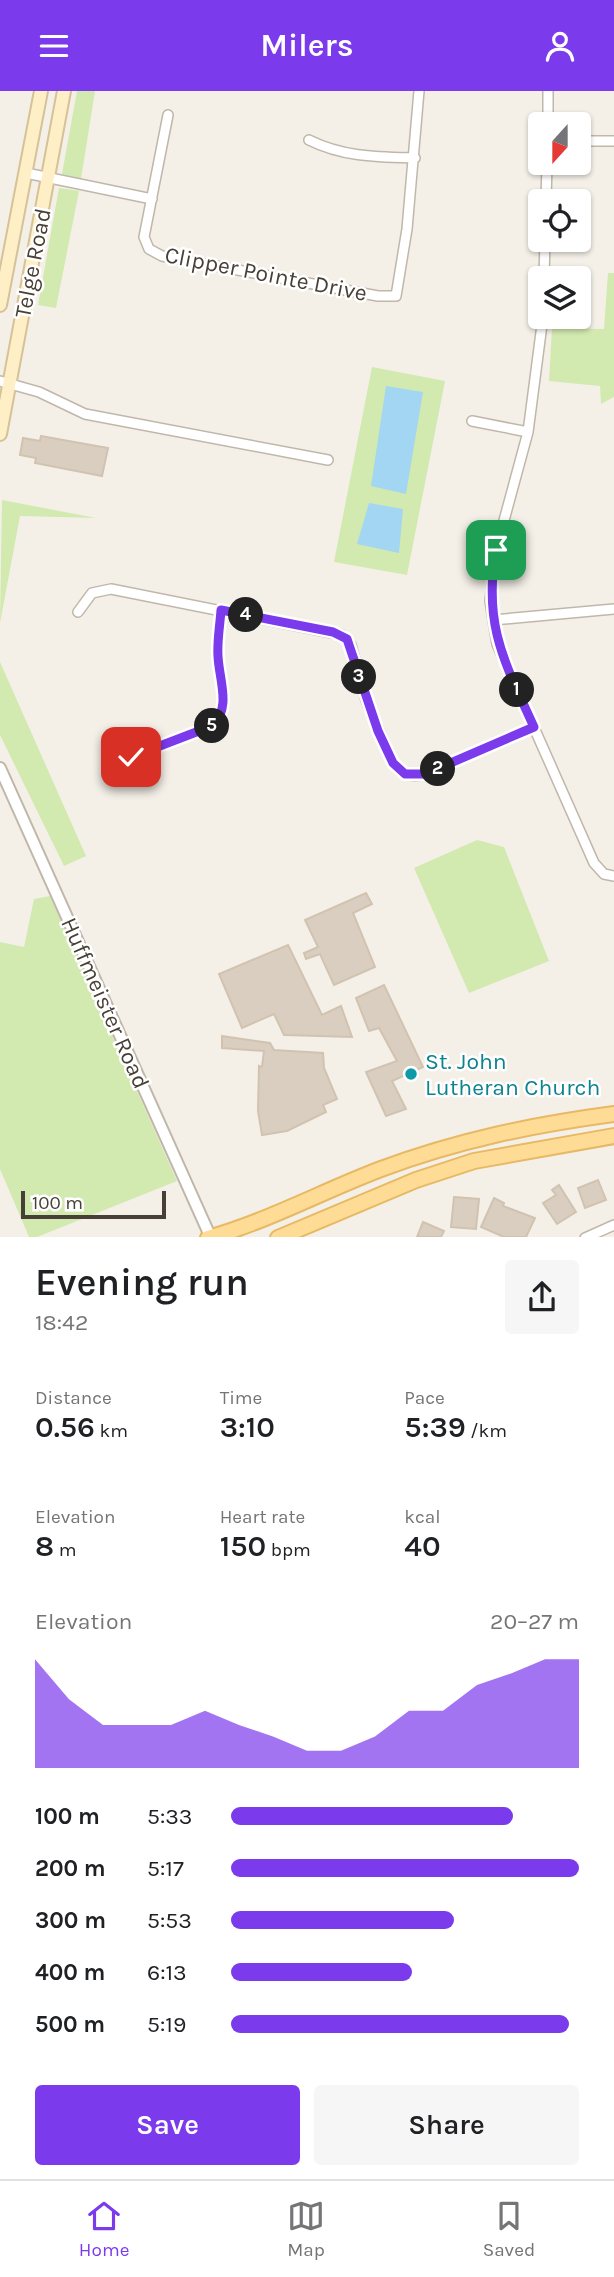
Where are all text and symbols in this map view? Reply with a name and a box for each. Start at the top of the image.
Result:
icon: menu [35,27,73,65]
text: Milers [260,27,354,64]
icon: person [541,27,579,65]
north arrow [528,112,592,175]
map controls [528,112,591,329]
button: locate [528,189,591,252]
street label: Telge Road [9,206,57,320]
street label: Clipper Pointe Drive [163,241,369,307]
button: layers [528,266,591,329]
pin [466,520,526,580]
icon: arrive [477,531,515,569]
pin: 4 [229,597,264,633]
text: 4 [240,603,251,625]
pin: 3 [342,659,376,695]
text: 3 [353,665,364,687]
pin: 1 [500,673,534,707]
text: 1 [513,678,520,700]
pin: 5 [194,709,230,743]
text: 5 [206,714,217,736]
pin [101,727,161,787]
icon: check [112,738,150,776]
pin: 2 [420,751,456,787]
text: 2 [432,757,443,779]
street label: Huffmeister Road [55,913,155,1093]
place label: St. John Lutheran Church [425,1048,600,1101]
marker: St. John Lutheran Church [403,1066,419,1082]
scale bar [21,1189,166,1220]
text: 100 m [32,1192,83,1214]
text: Evening run [35,1260,249,1305]
button: share [505,1260,579,1334]
text: 18:42 [35,1309,88,1336]
text: Distance [35,1387,112,1409]
text: Time [220,1387,262,1409]
text: Pace [404,1387,445,1409]
text: 0.56 [35,1409,95,1445]
text: 3:10 [220,1409,275,1445]
text: 5:39 [404,1409,466,1445]
text: km [95,1420,128,1442]
text: /km [466,1420,507,1442]
text: Elevation [35,1506,115,1528]
text: Heart rate [220,1506,305,1528]
text: kcal [404,1506,441,1528]
text: 8 [35,1528,54,1564]
text: 150 [220,1528,266,1564]
text: 40 [404,1528,441,1564]
text: m [54,1539,76,1561]
text: bpm [266,1539,311,1561]
text: Elevation [35,1608,132,1635]
text: 20–27 m [490,1608,579,1635]
text: 100 m [35,1803,100,1830]
text: 5:33 [147,1803,192,1830]
text: 200 m [35,1855,106,1882]
text: 5:17 [147,1855,184,1882]
text: 300 m [35,1907,106,1934]
text: 5:53 [147,1907,192,1934]
text: 400 m [35,1959,105,1986]
text: 6:13 [147,1959,187,1986]
text: 500 m [35,2011,105,2038]
text: 5:19 [147,2011,186,2038]
button: Save [35,2085,300,2165]
button: Share [314,2085,579,2165]
tab: Home [79,2197,129,2261]
tab: Map [287,2197,325,2261]
tab: Saved [483,2197,535,2261]

